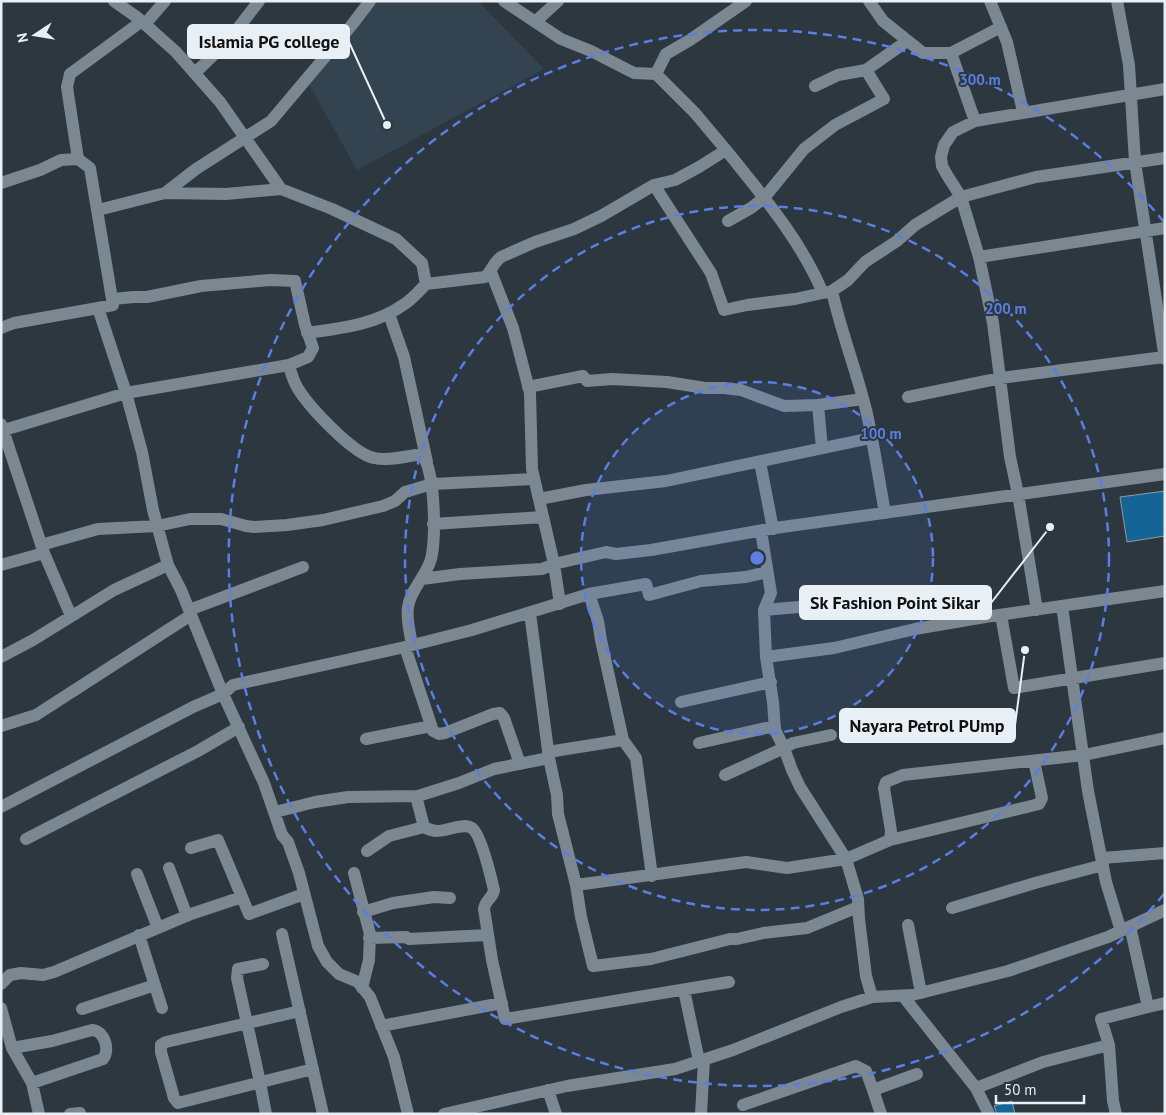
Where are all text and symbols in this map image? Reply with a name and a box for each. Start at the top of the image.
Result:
north arrow [10,10,60,60]
callout: Islamia PG college [188,25,349,58]
text: Islamia PG college [199,30,339,53]
text: N [13,31,32,44]
text: 300 m [959,70,1001,89]
text: 200 m [985,299,1027,318]
text: 100 m [860,424,902,443]
centre of rings [748,549,766,567]
callout: Sk Fashion Point Sikar [800,586,991,619]
text: Sk Fashion Point Sikar [810,591,981,614]
callout: Nayara Petrol PUmp [840,709,1015,742]
text: Nayara Petrol PUmp [850,714,1005,737]
scale bar [996,1072,1084,1104]
text: 50 m [1004,1080,1037,1099]

